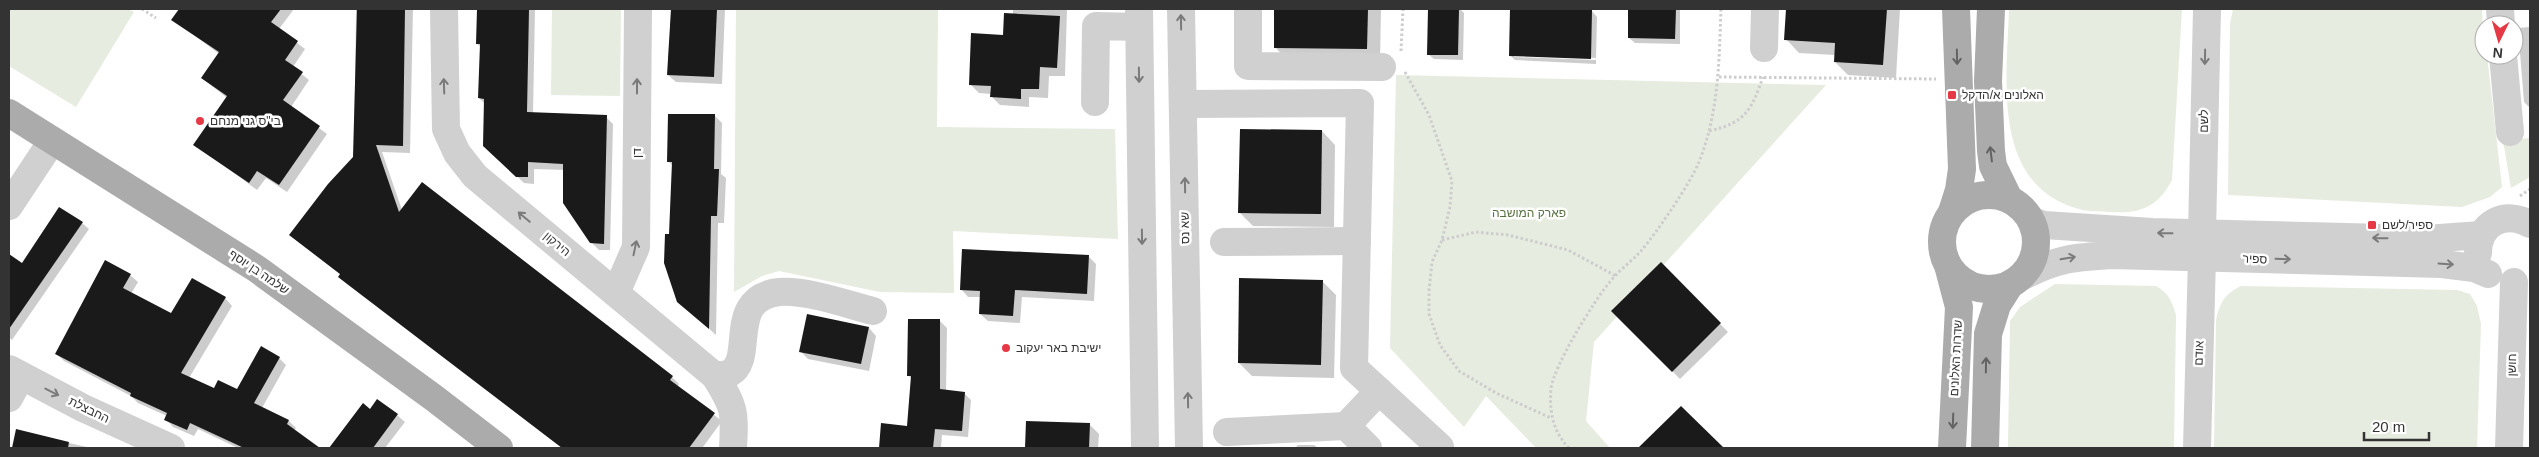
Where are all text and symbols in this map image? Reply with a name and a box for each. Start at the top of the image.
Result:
one-way arrow [1177,14,1186,30]
north arrow [2474,15,2524,65]
text: N [2492,45,2504,61]
one-way arrow [1952,49,1962,65]
one-way arrow [2201,49,2210,65]
one-way arrow [1134,66,1144,83]
one-way arrow [633,78,642,94]
one-way arrow [439,79,449,95]
place label: האלונים א/הדקל [1962,88,2044,102]
marker: האלונים א/הדקל [1946,89,1958,101]
street label: לשם [2197,109,2211,133]
place label: בי"ס גני מנחם [210,114,281,128]
marker: בי"ס גני מנחם [194,115,206,127]
one-way arrow [1986,146,1996,162]
street label: דן [630,148,644,158]
one-way arrow [1180,177,1190,193]
park label: פארק המושבה [1492,206,1566,220]
one-way arrow [518,211,531,223]
street label: שא נס [1178,212,1192,244]
place label: ספיר/לשם [2382,218,2433,232]
marker: ספיר/לשם [2366,219,2378,231]
one-way arrow [2157,228,2173,237]
street label: הירקון [541,229,573,259]
one-way arrow [1137,229,1147,245]
one-way arrow [2372,233,2388,242]
one-way arrow [630,241,640,257]
street label: שלמה בן יוסף [226,247,292,297]
street label: ספיר [2242,252,2268,266]
one-way arrow [2060,253,2076,263]
one-way arrow [2275,255,2291,264]
one-way arrow [2437,259,2453,269]
street label: שדרות האלונים [1947,319,1965,397]
street label: אודם [2192,340,2206,366]
place label: ישיבת באר יעקוב [1016,341,1102,355]
marker: ישיבת באר יעקוב [1000,342,1012,354]
street label: חושן [2505,353,2519,377]
one-way arrow [1981,357,1991,373]
one-way arrow [44,388,59,397]
one-way arrow [1183,392,1193,408]
street label: החבצלת [66,394,112,426]
scale bar [2364,410,2429,442]
one-way arrow [1949,413,1958,429]
text: 20 m [2372,418,2405,435]

